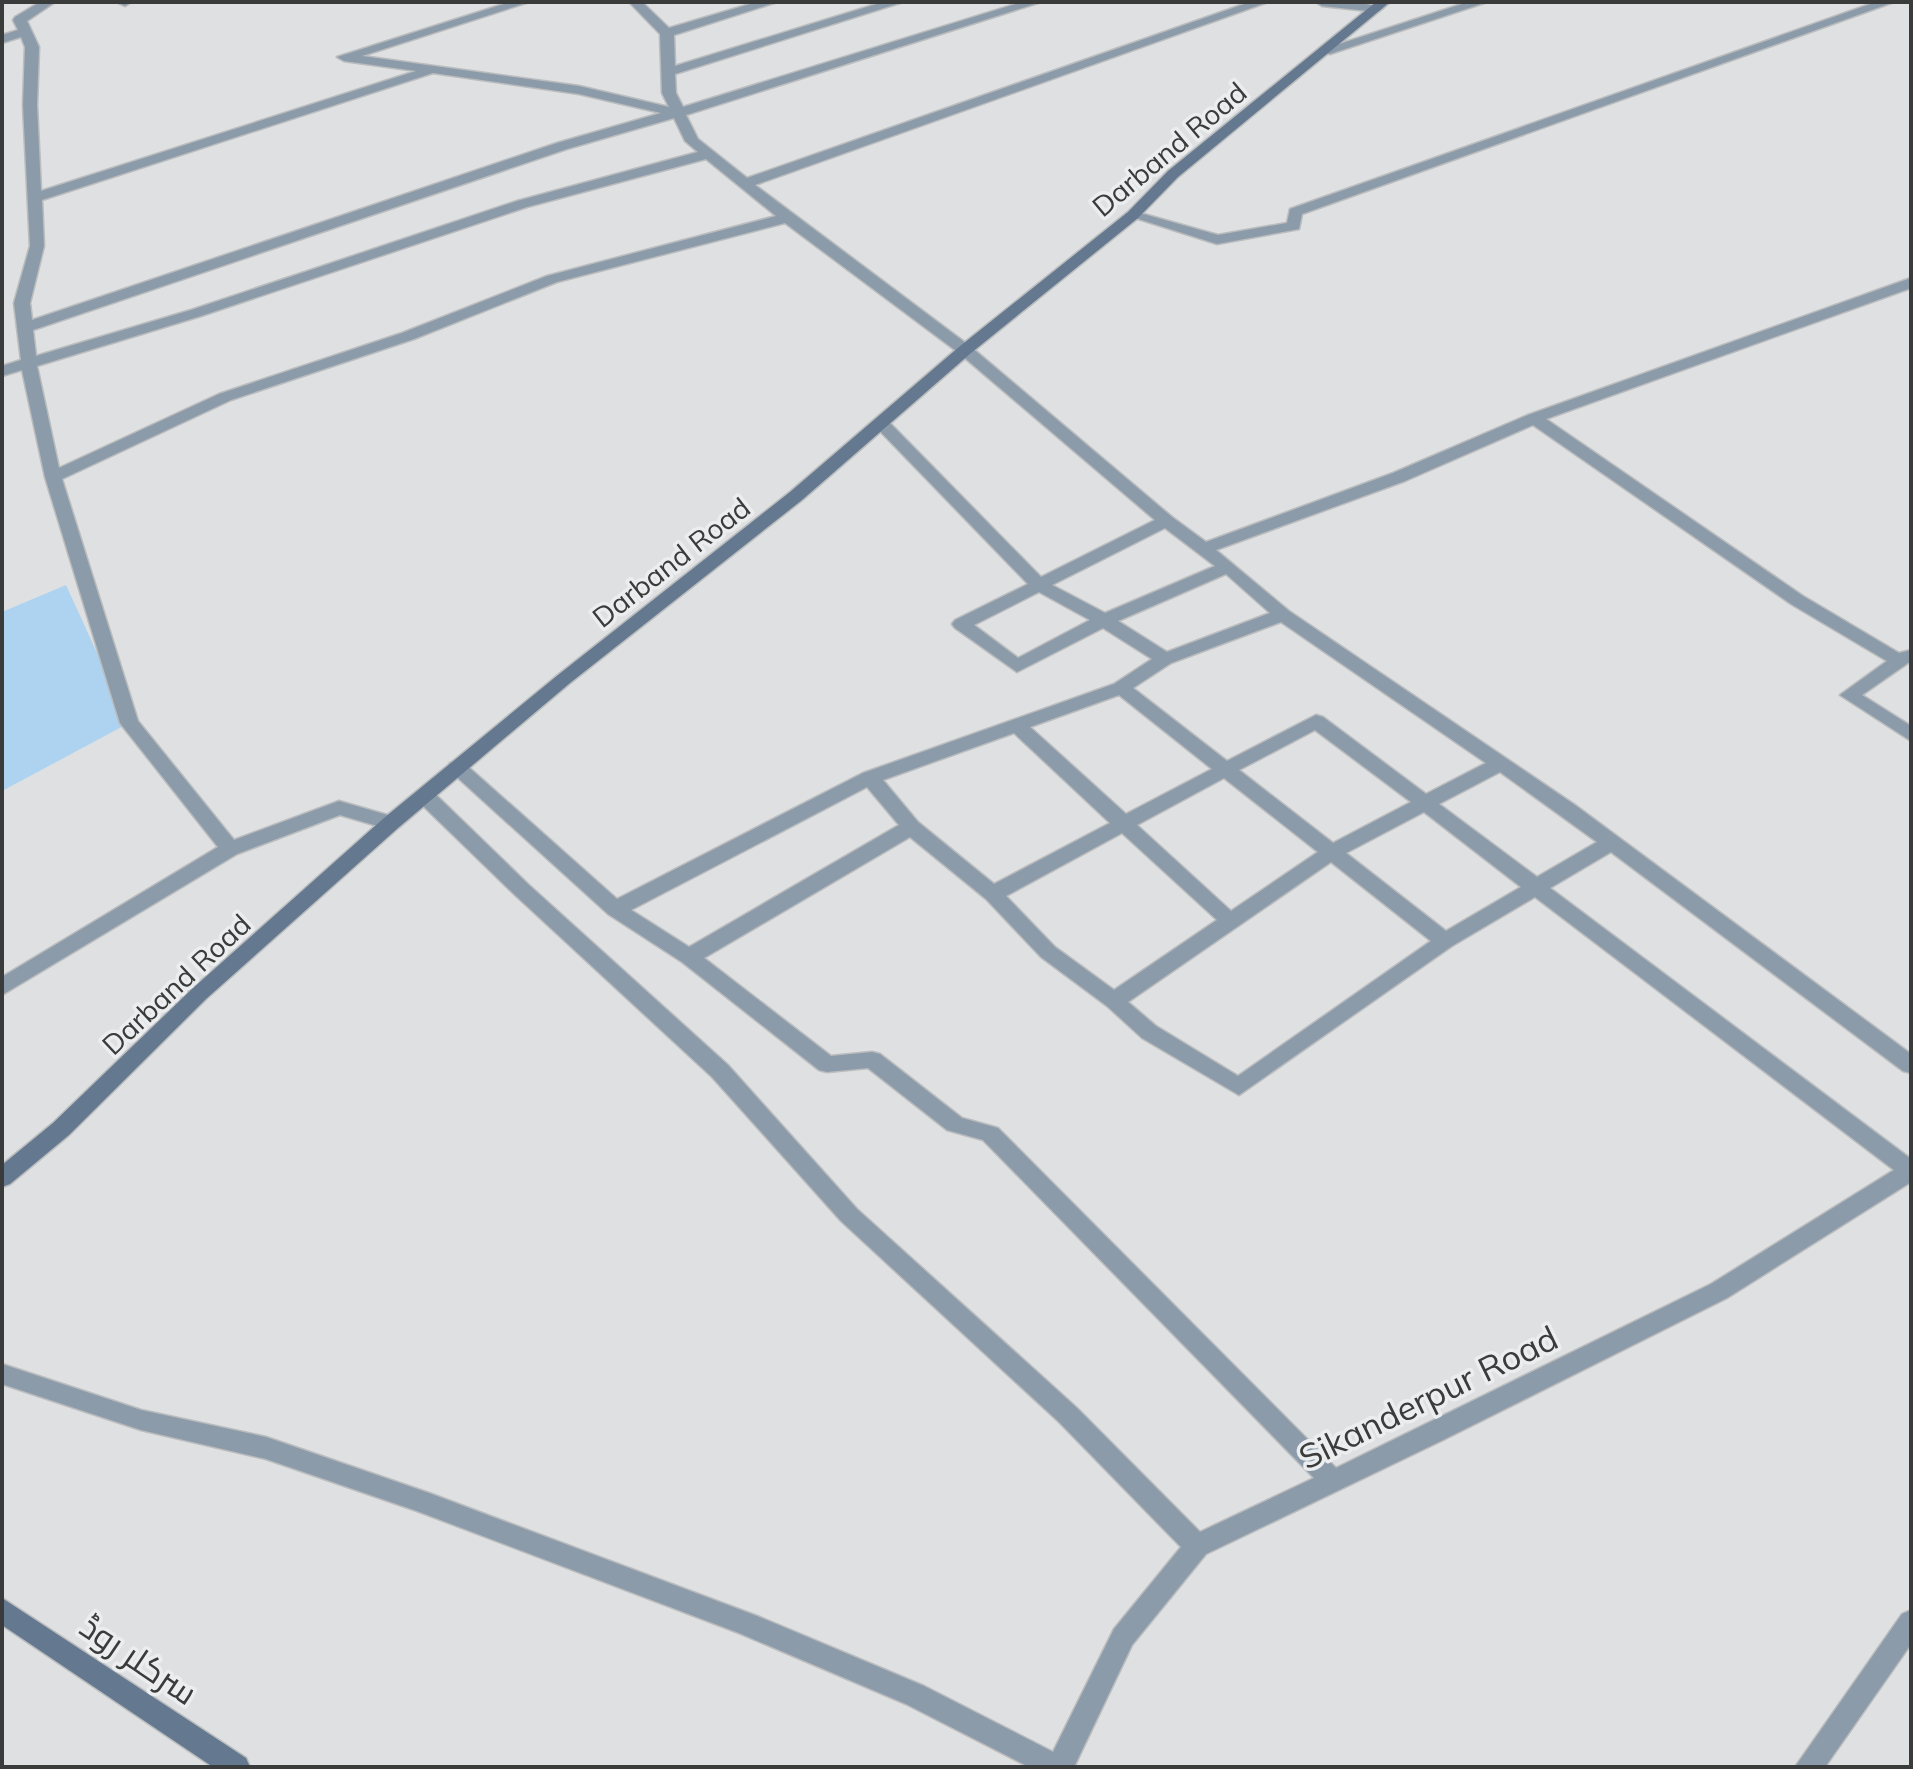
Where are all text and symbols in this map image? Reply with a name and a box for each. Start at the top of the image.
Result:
street label: Darband Road [1085,74,1253,224]
street label: Darband Road [585,490,757,634]
street label: Darband Road [94,906,258,1062]
street label: Sikanderpur Road [1292,1316,1564,1478]
street label: سرکلر روڈ [72,1604,206,1714]

